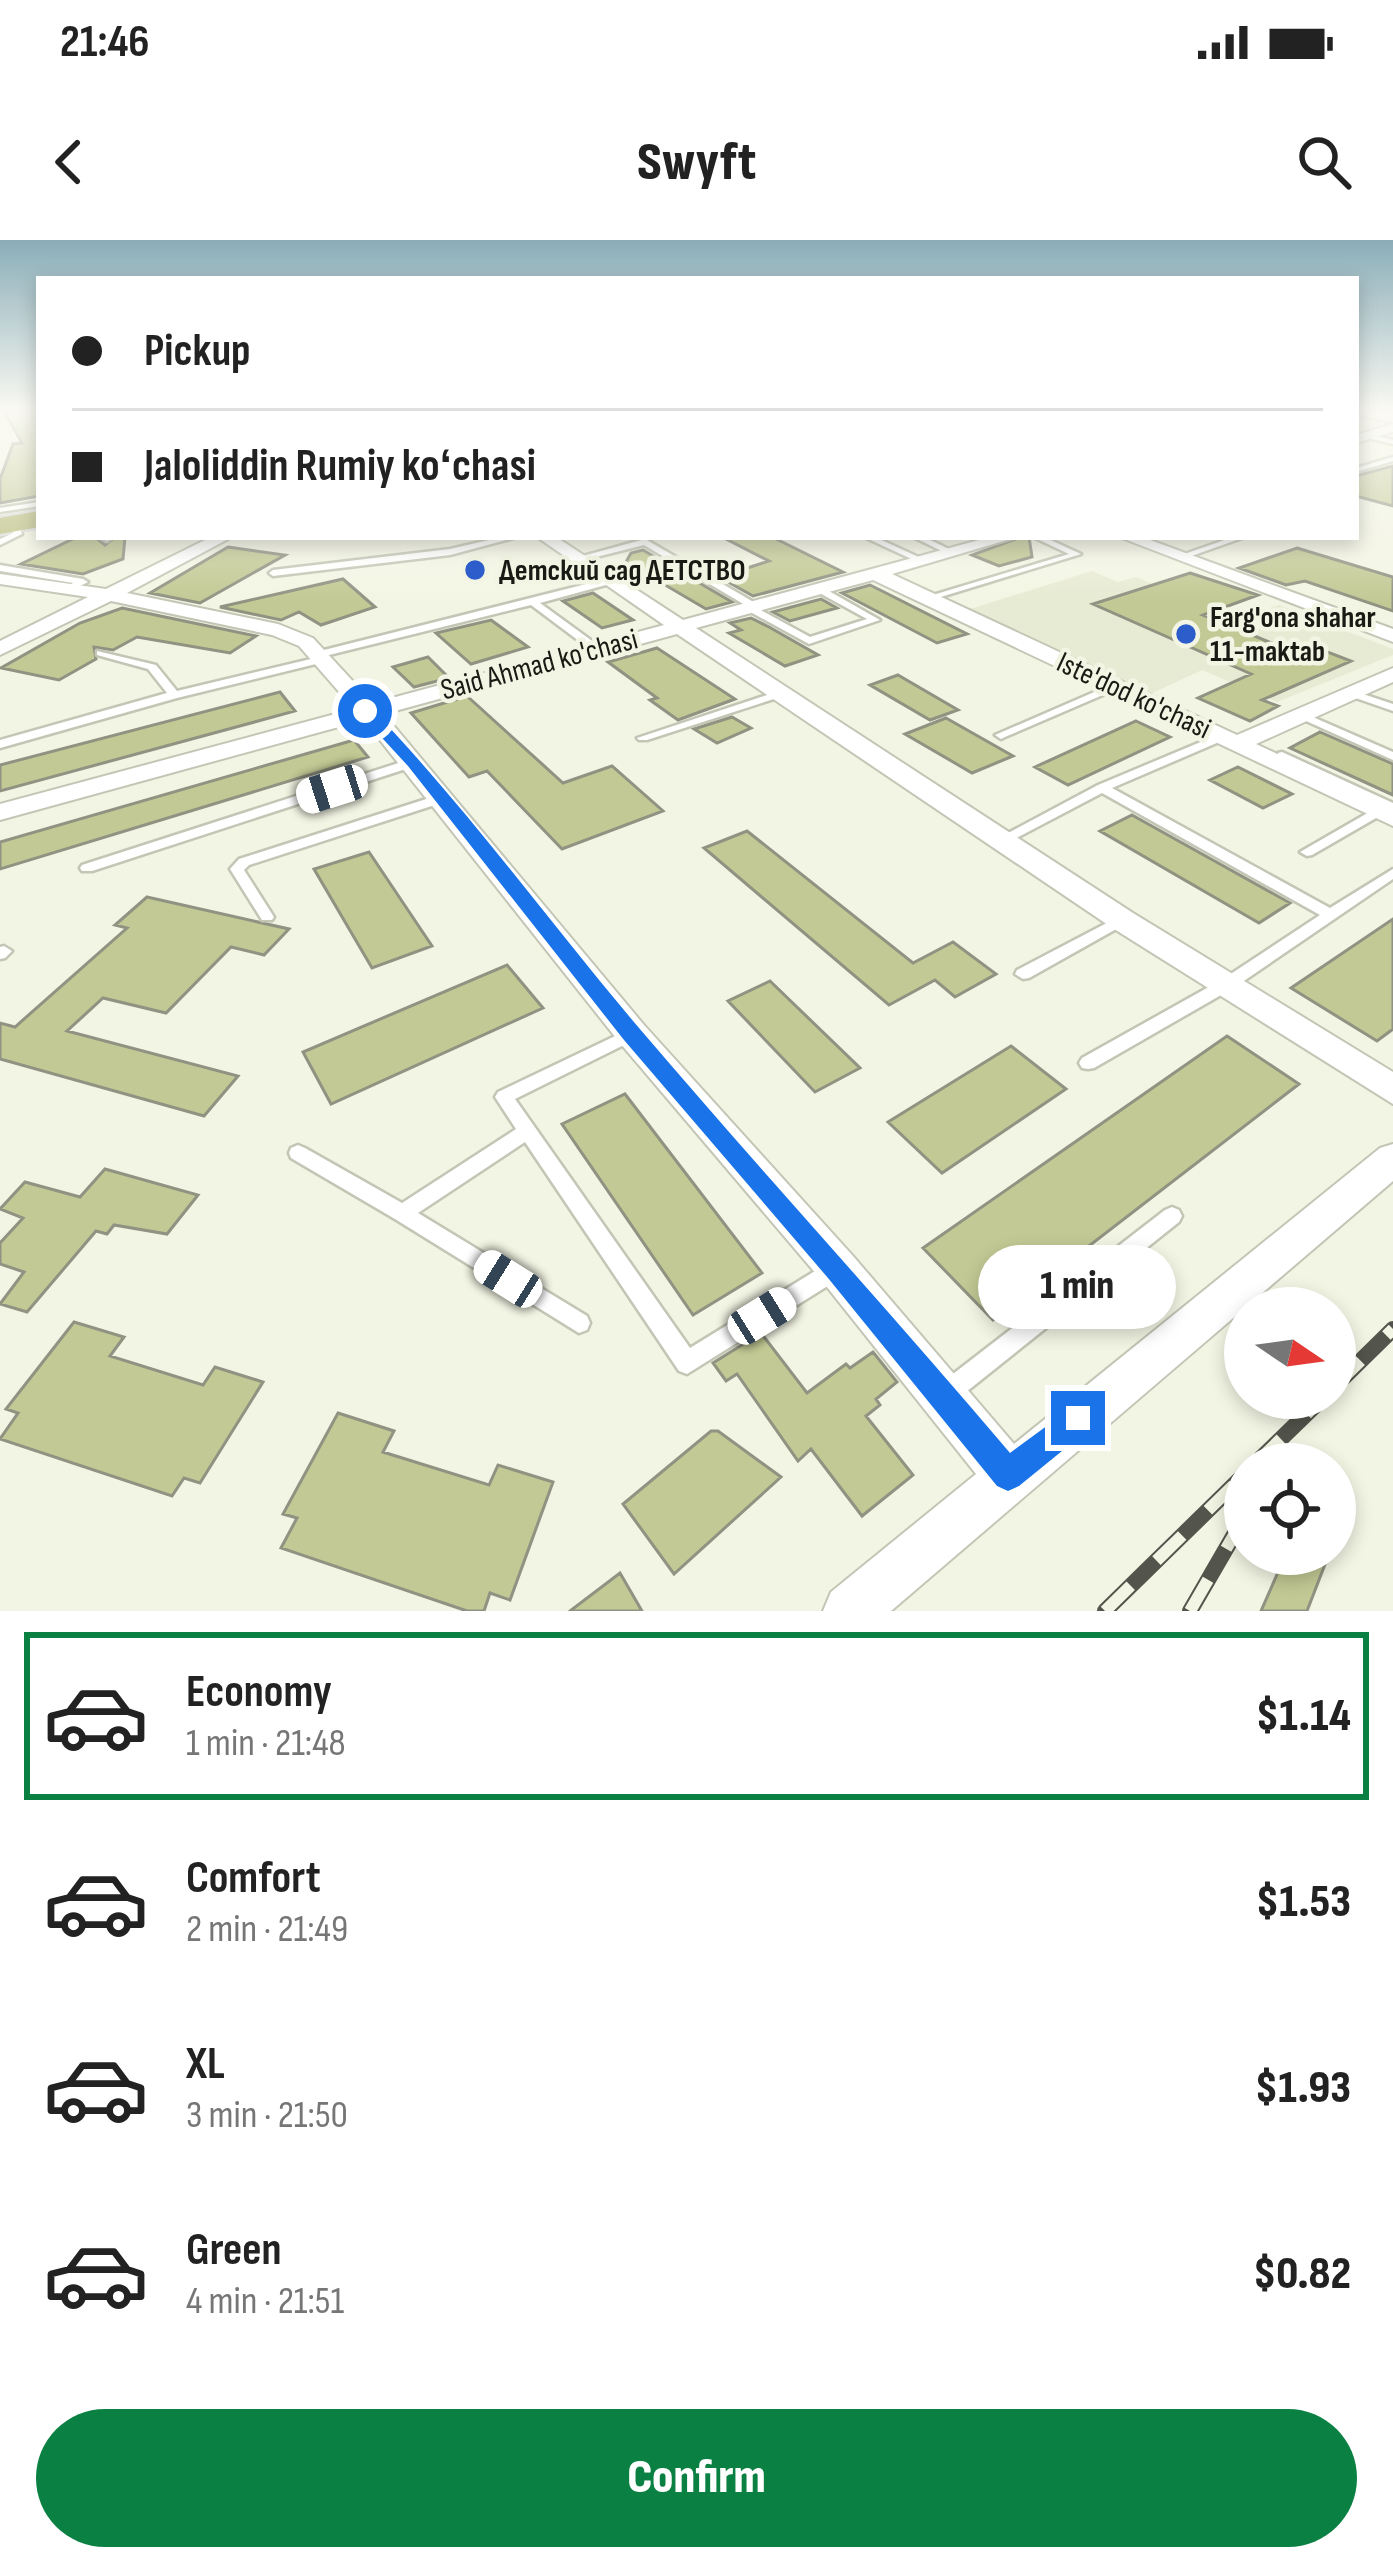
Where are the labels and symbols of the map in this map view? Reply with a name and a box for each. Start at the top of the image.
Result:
place label: Детский сад ДЕТСТВО [499,553,746,589]
marker: Детский сад ДЕТСТВО [462,557,488,583]
place label: Farg'ona shahar 11-maktab [1210,600,1376,670]
street label: Said Ahmad ko'chasi [437,621,642,709]
marker: Farg'ona shahar 11-maktab [1173,621,1199,647]
street label: Iste'dod ko'chasi [1051,645,1216,747]
route start [338,684,392,738]
car [292,761,372,817]
callout: 1 min [979,1244,1177,1328]
car [468,1245,548,1313]
car [722,1282,802,1350]
north arrow [1224,1287,1356,1419]
route end [1051,1391,1105,1445]

